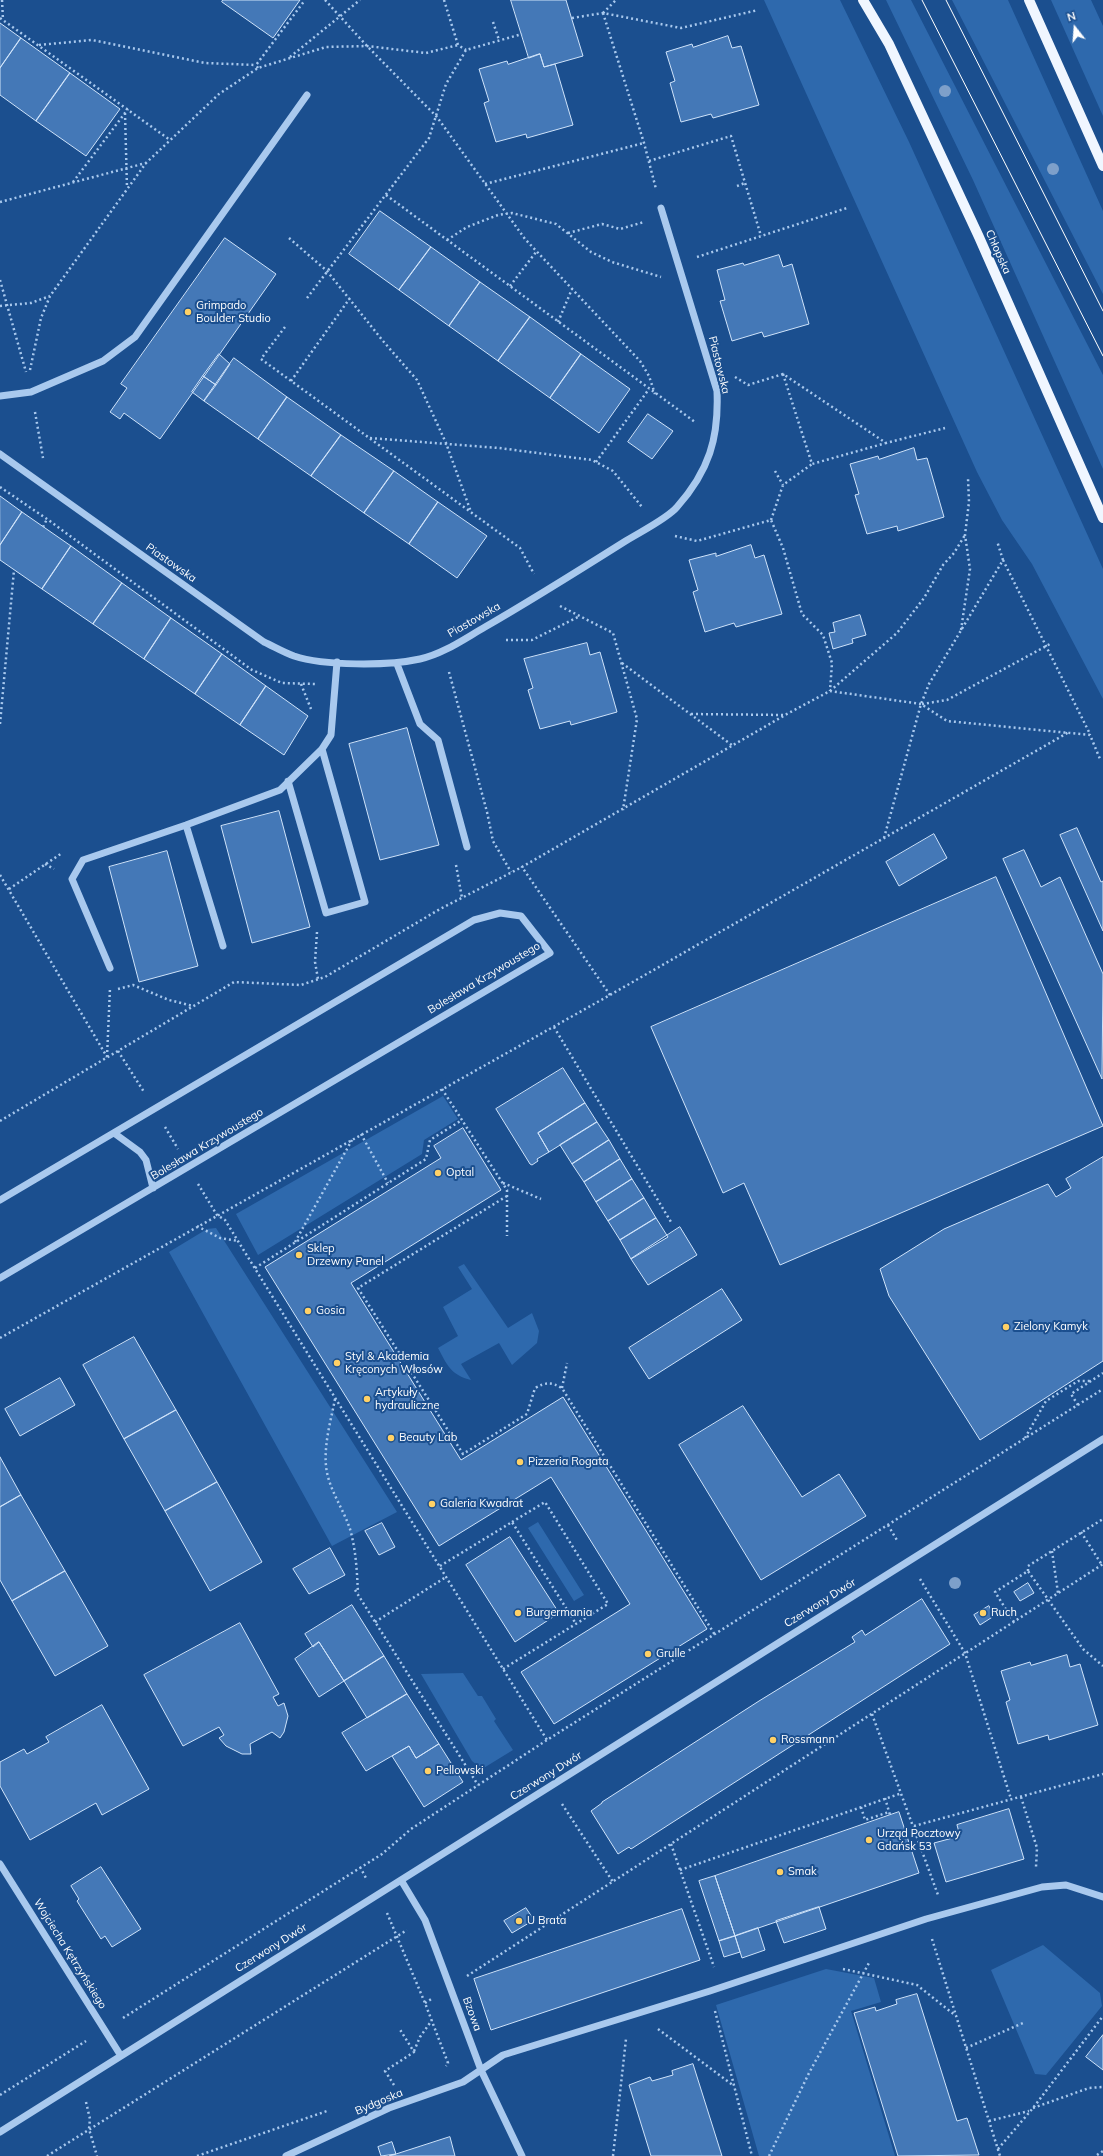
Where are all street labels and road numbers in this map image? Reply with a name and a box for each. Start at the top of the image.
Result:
street label: Chłopska [982,228,1014,276]
street label: Piastowska [705,335,733,395]
street label: Piastowska [143,541,199,585]
street label: Piastowska [445,600,503,640]
street label: Bolesława Krzywoustego [425,939,543,1017]
street label: Bolesława Krzywoustego [148,1105,266,1183]
street label: Czerwony Dwór [782,1576,858,1630]
street label: Czerwony Dwór [508,1749,584,1803]
street label: Wojciecha Kętrzyńskiego [31,1897,109,2011]
street label: Czerwony Dwór [233,1921,309,1975]
street label: Bzowa [460,1995,484,2033]
street label: Bydgoska [353,2086,405,2118]

